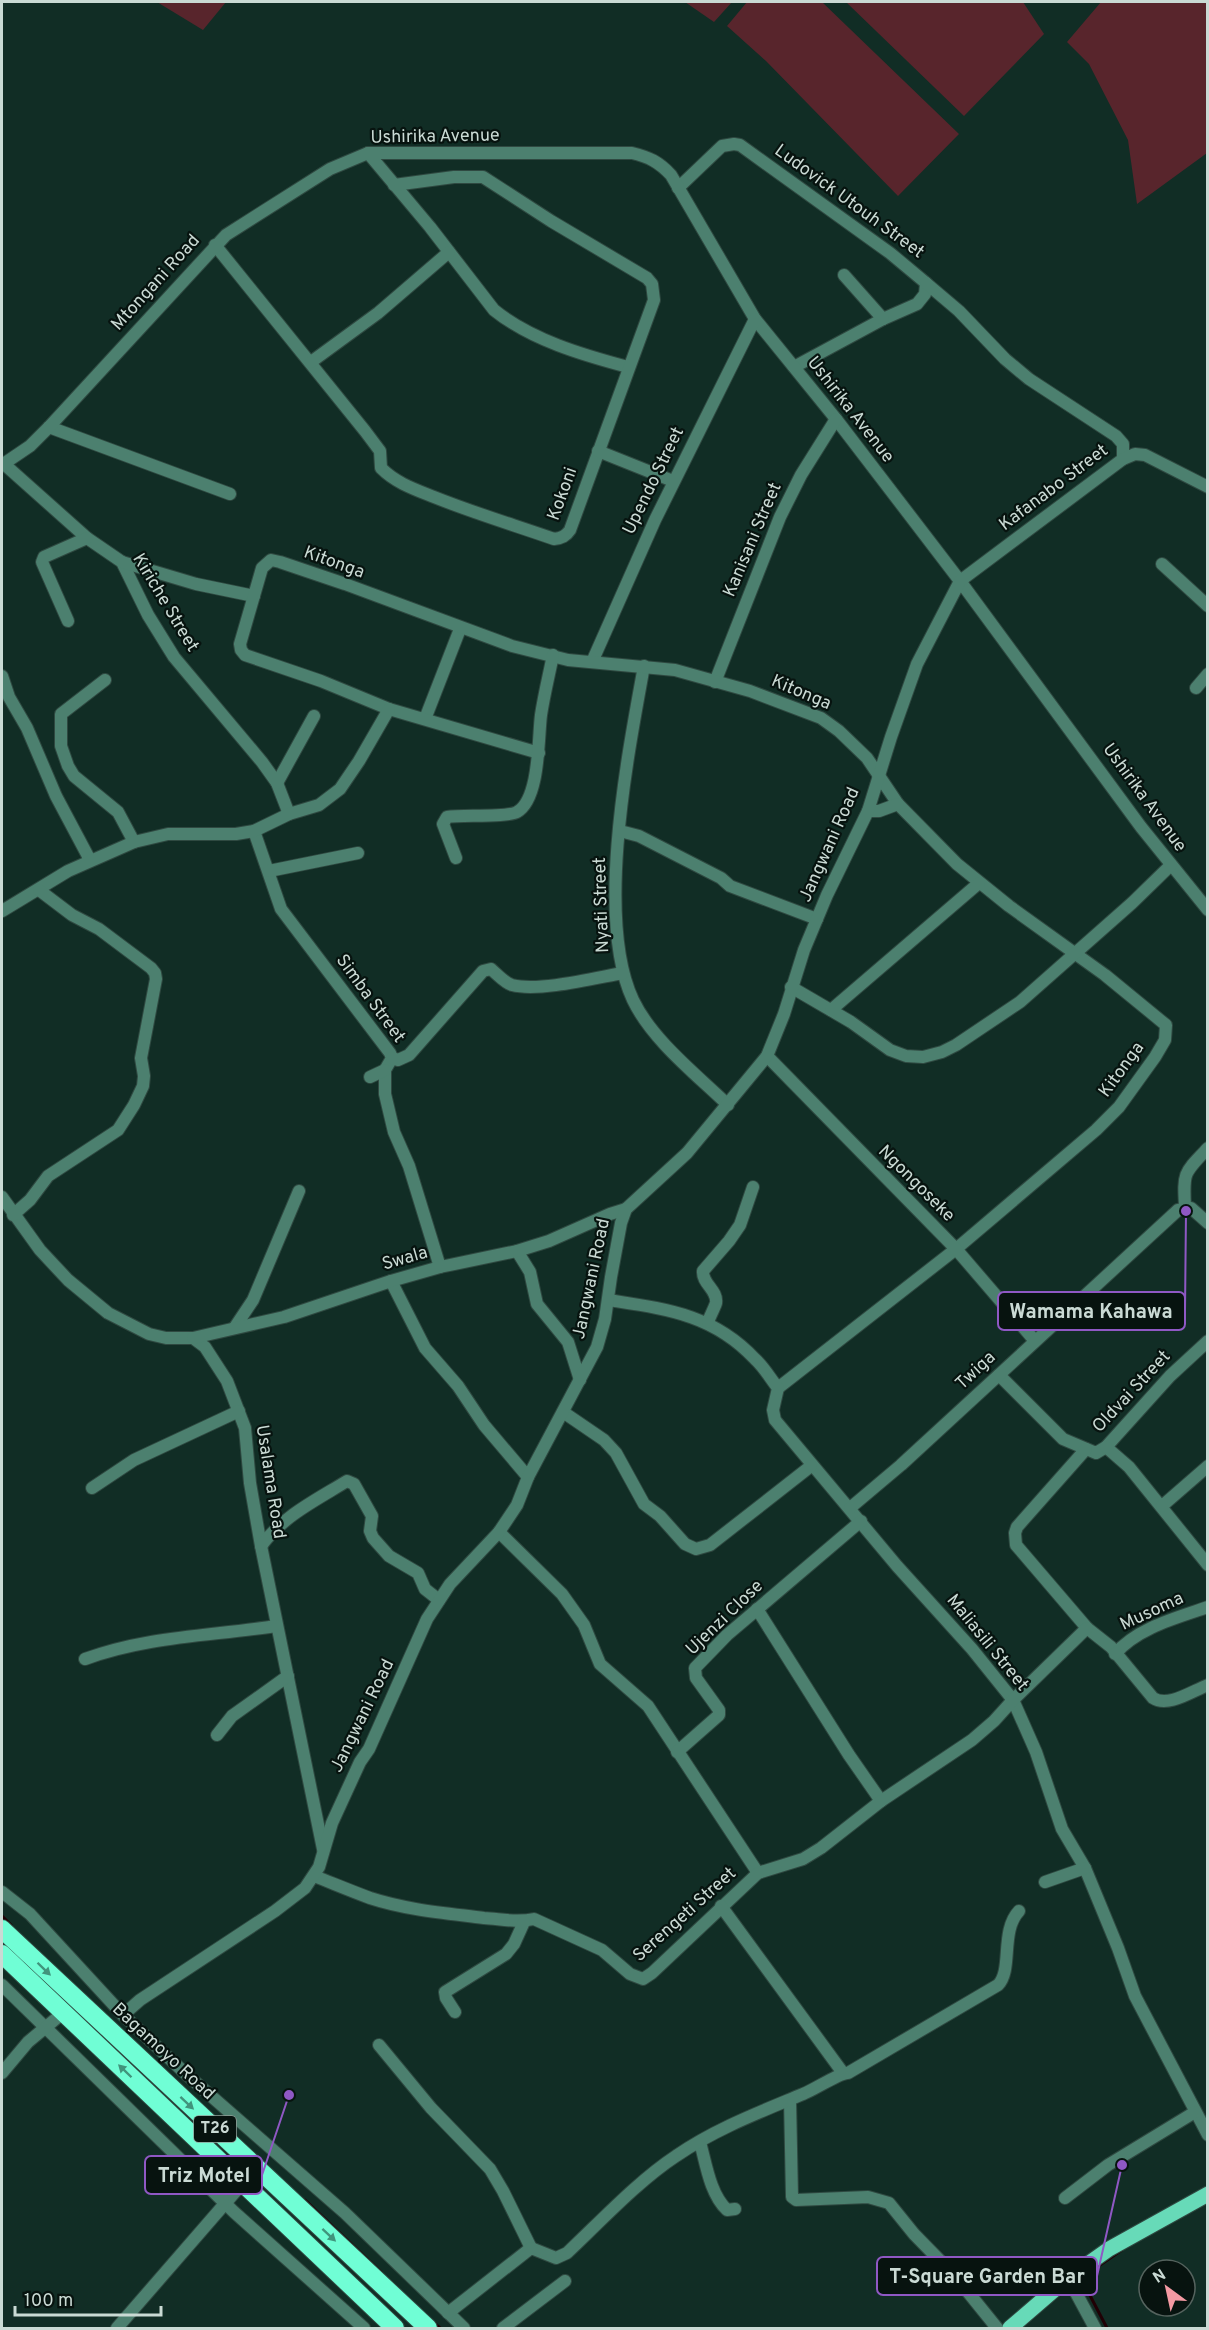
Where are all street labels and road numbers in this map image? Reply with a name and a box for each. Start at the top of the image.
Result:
street label: Ushirika Avenue [370,124,500,150]
street label: Ludovick Utouh Street [769,140,929,264]
street label: Mtongani Road [107,230,205,336]
street label: Ushirika Avenue [801,352,899,468]
street label: Upendo Street [618,423,690,539]
street label: Kafanabo Street [995,440,1113,536]
street label: Kokoni [543,464,583,524]
street label: Kanisani Street [718,479,788,601]
street label: Kitonga [300,541,368,585]
street label: Kiriche Street [127,550,203,656]
street label: Kitonga [767,670,835,716]
street label: Ushirika Avenue [1097,739,1191,857]
street label: Jangwani Road [794,784,866,906]
street label: Nyati Street [589,857,615,953]
street label: Simba Street [330,950,410,1048]
street label: Kitonga [1094,1038,1150,1102]
street label: Ngongoseke [873,1141,959,1227]
street label: Jangwani Road [568,1216,616,1342]
street label: Swala [379,1242,431,1276]
street label: Oldvai Street [1088,1346,1176,1438]
street label: Twiga [951,1347,1001,1395]
street label: Usalama Road [250,1423,290,1541]
street label: Ujenzi Close [681,1575,769,1661]
street label: Musoma [1116,1587,1188,1637]
street label: Maliasili Street [941,1590,1033,1696]
street label: Jangwani Road [326,1656,400,1776]
street label: Serengeti Street [628,1862,742,1968]
street label: Bagamoyo Road [107,1998,219,2106]
road number: T26 [194,2116,236,2142]

